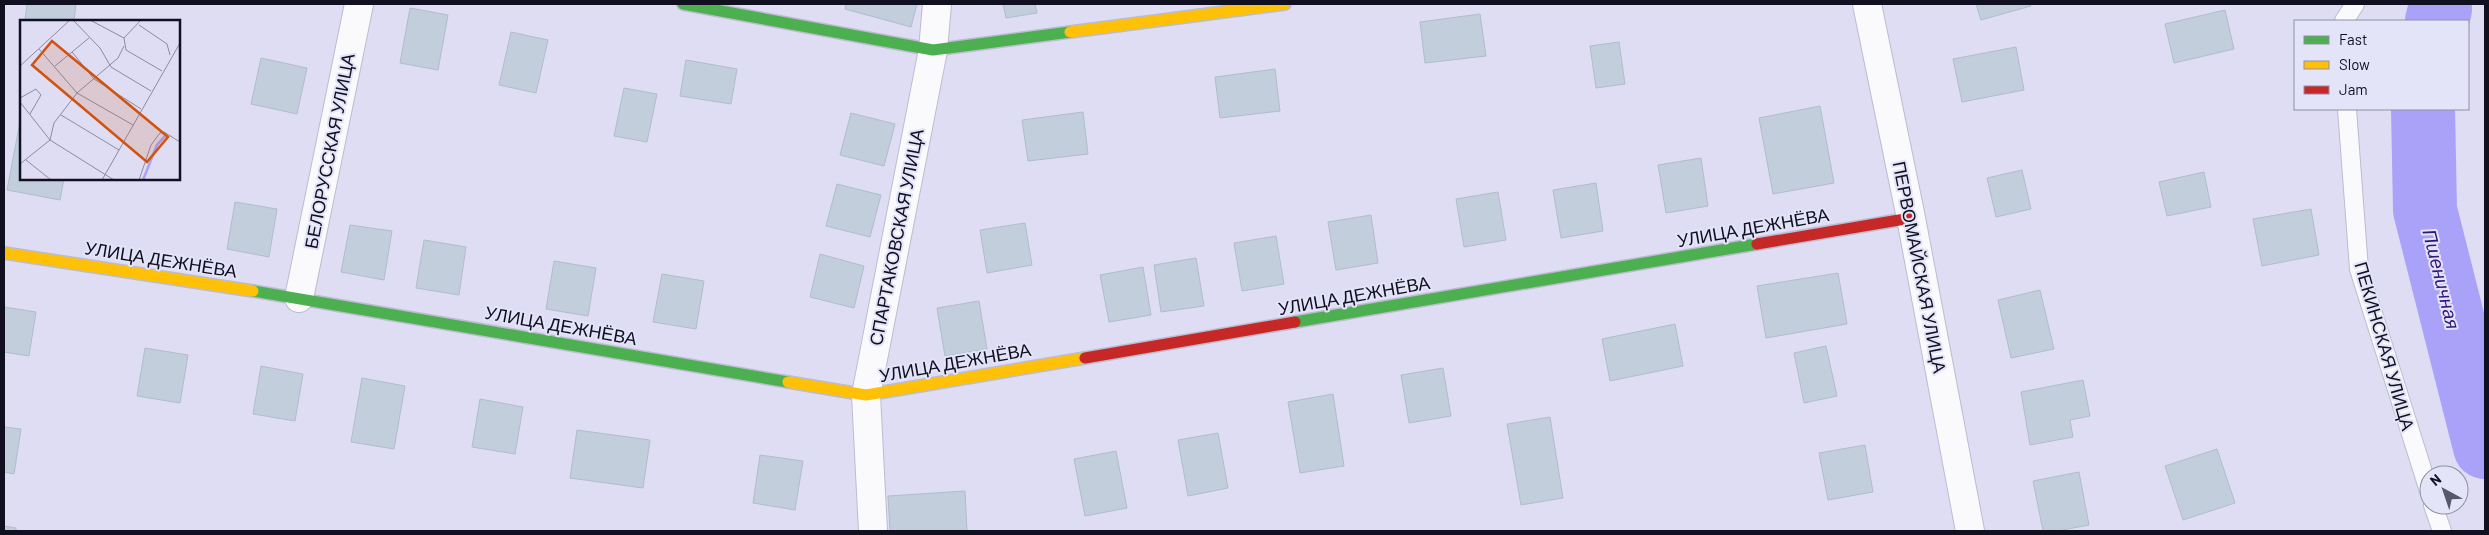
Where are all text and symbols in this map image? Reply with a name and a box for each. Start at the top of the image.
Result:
inset map [20,20,180,180]
legend [2294,20,2469,110]
text: Fast [2339,30,2367,48]
street label: БЕЛОРУССКАЯ УЛИЦА [299,51,359,251]
text: Slow [2339,55,2370,73]
text: Jam [2339,80,2368,98]
street label: СПАРТАКОВСКАЯ УЛИЦА [864,127,928,347]
street label: ПЕРВОМАЙСКАЯ УЛИЦА [1889,159,1951,375]
street label: УЛИЦА ДЕЖНЁВА [1675,203,1831,251]
water label: Пшеничная [2418,227,2466,331]
street label: УЛИЦА ДЕЖНЁВА [83,236,239,282]
street label: ПЕКИНСКАЯ УЛИЦА [2350,259,2420,433]
street label: УЛИЦА ДЕЖНЁВА [1276,271,1432,319]
street label: УЛИЦА ДЕЖНЁВА [483,301,639,349]
street label: УЛИЦА ДЕЖНЁВА [877,338,1033,386]
north arrow [2419,465,2469,515]
text: N [2426,470,2444,489]

